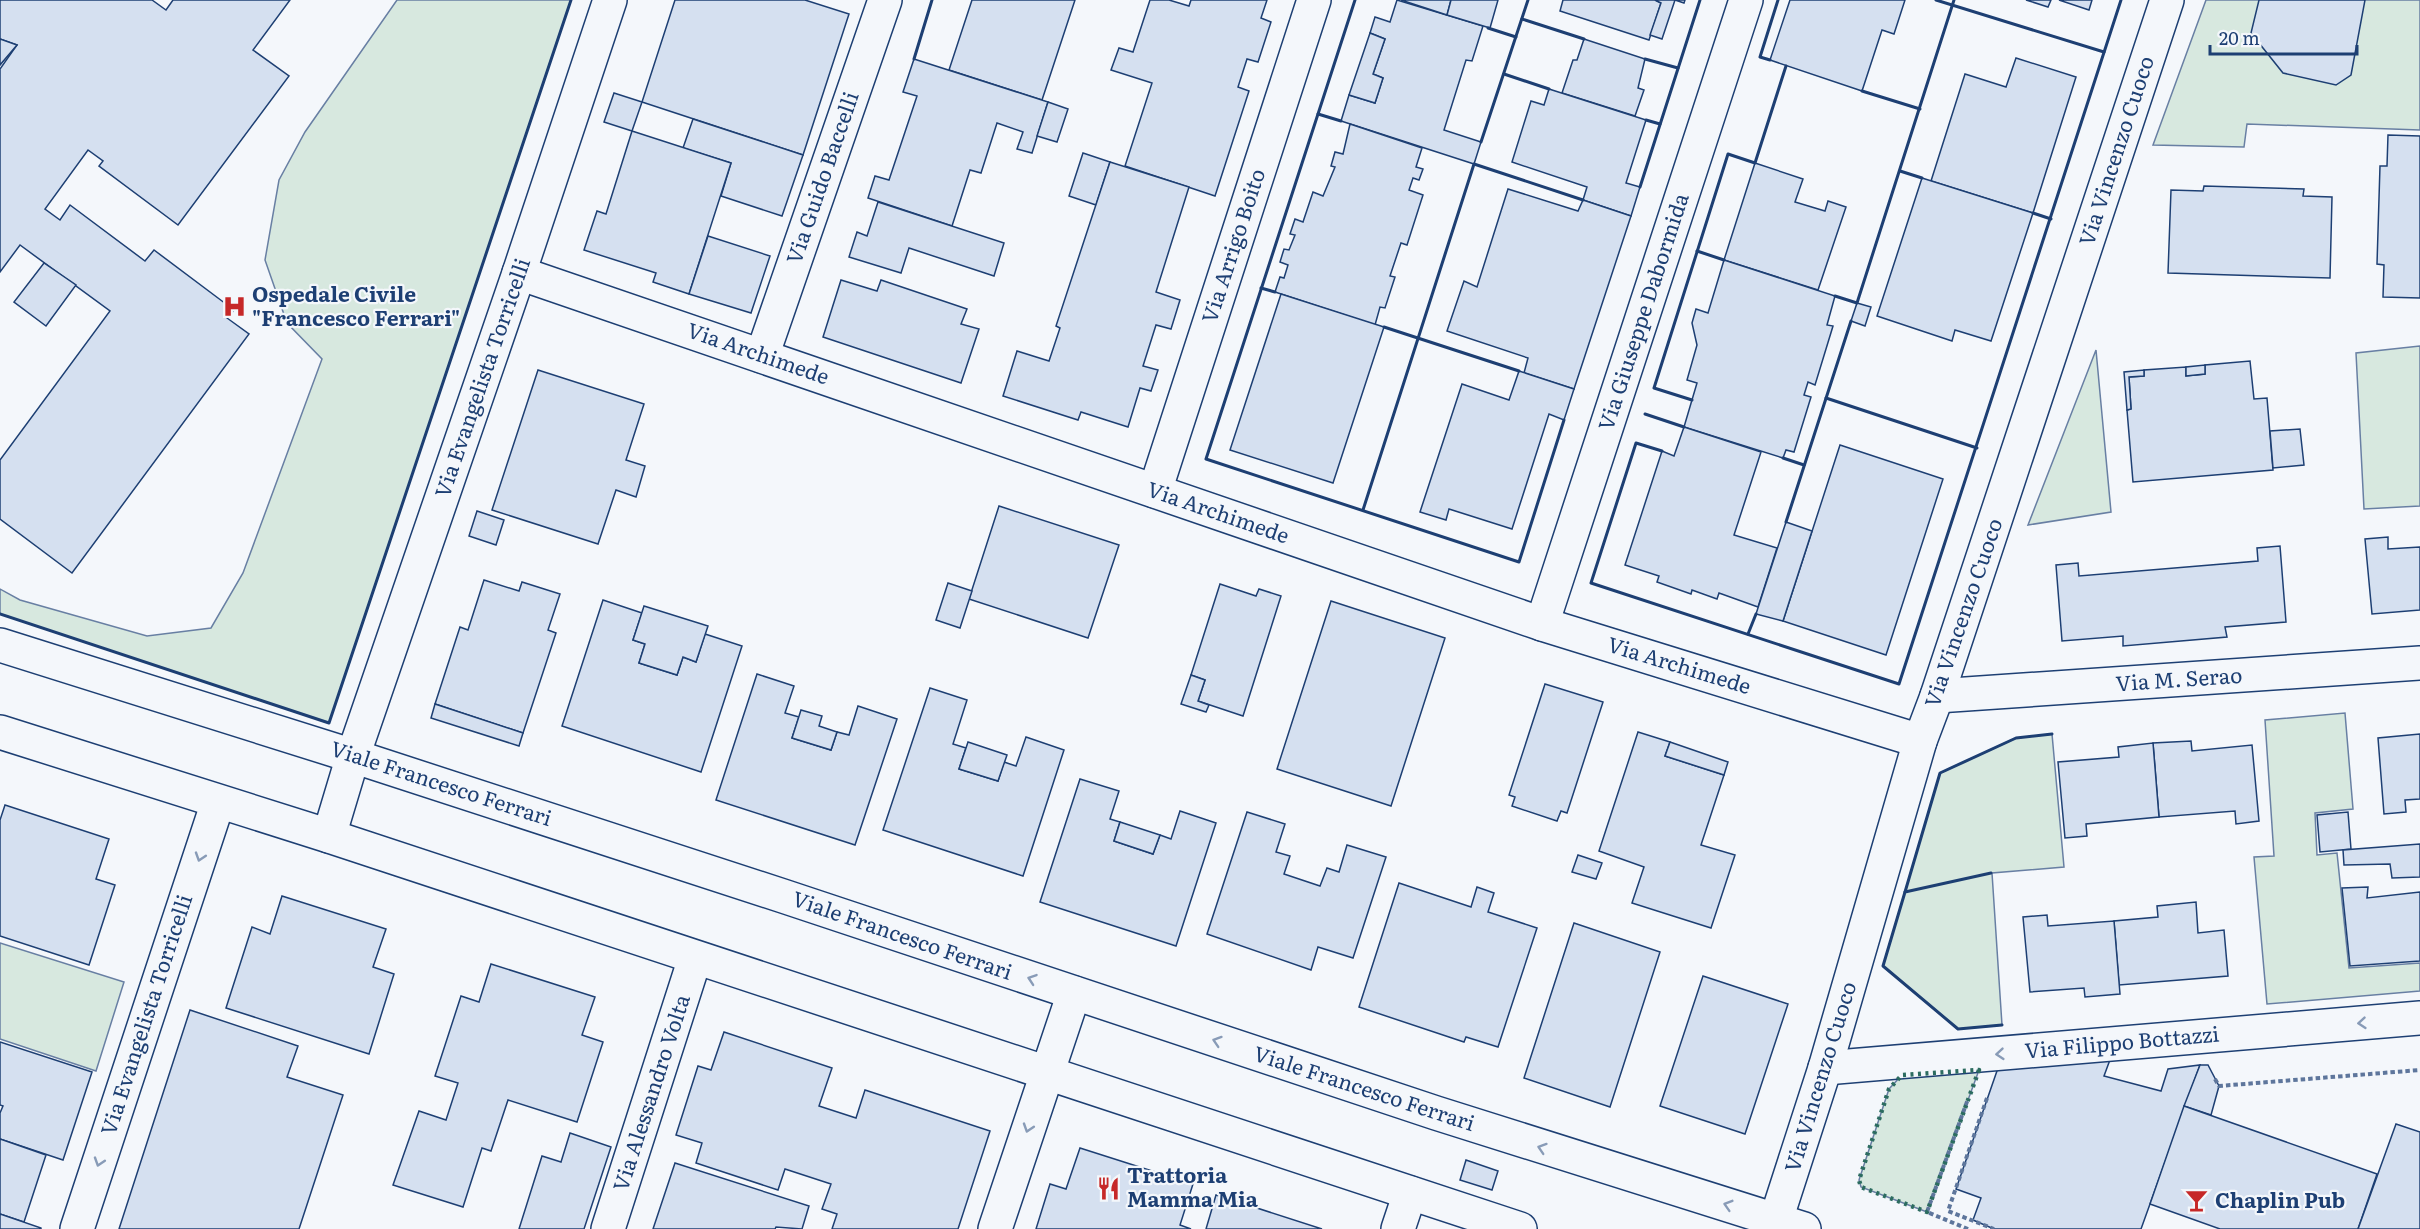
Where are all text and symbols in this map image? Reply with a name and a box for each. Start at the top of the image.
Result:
scale bar [2210,18,2357,56]
text: 20 m [2219,24,2260,51]
street label: Via Vincenzo Cuoco [2069,51,2160,249]
street label: Via Guido Baccelli [777,87,865,268]
street label: Via Arrigo Boito [1192,164,1271,326]
street label: Via Giuseppe Dabormida [1589,188,1695,434]
street label: Via Evangelista Torricelli [425,253,536,501]
place label: Ospedale Civile "Francesco Ferrari" [252,277,460,332]
hospital icon: Ospedale Civile "Francesco Ferrari" [221,294,247,320]
street label: Via Archimede [684,313,834,390]
street label: Via Archimede [1144,472,1294,549]
street label: Via Vincenzo Cuoco [1915,514,2009,711]
street label: Via Archimede [1604,627,1755,700]
street label: Via M. Serao [2115,658,2243,697]
street label: Viale Francesco Ferrari [327,731,556,832]
one-way arrow [194,851,207,862]
street label: Viale Francesco Ferrari [789,881,1017,986]
street label: Via Evangelista Torricelli [91,890,198,1139]
one-way arrow [1027,974,1038,986]
street label: Via Vincenzo Cuoco [1775,977,1862,1175]
street label: Via Alessandro Volta [603,989,696,1195]
one-way arrow [2357,1016,2366,1029]
street label: Via Filippo Bottazzi [2023,1017,2220,1064]
one-way arrow [1212,1035,1223,1048]
street label: Viale Francesco Ferrari [1250,1036,1479,1137]
one-way arrow [1995,1047,2004,1060]
one-way arrow [1023,1122,1036,1133]
one-way arrow [1537,1142,1548,1155]
one-way arrow [94,1156,106,1167]
place label: Trattoria Mamma Mia [1127,1158,1259,1213]
restaurant icon: Trattoria Mamma Mia [1096,1175,1122,1201]
place label: Chaplin Pub [2215,1183,2345,1214]
bar icon: Chaplin Pub [2184,1188,2210,1214]
one-way arrow [1723,1200,1734,1212]

